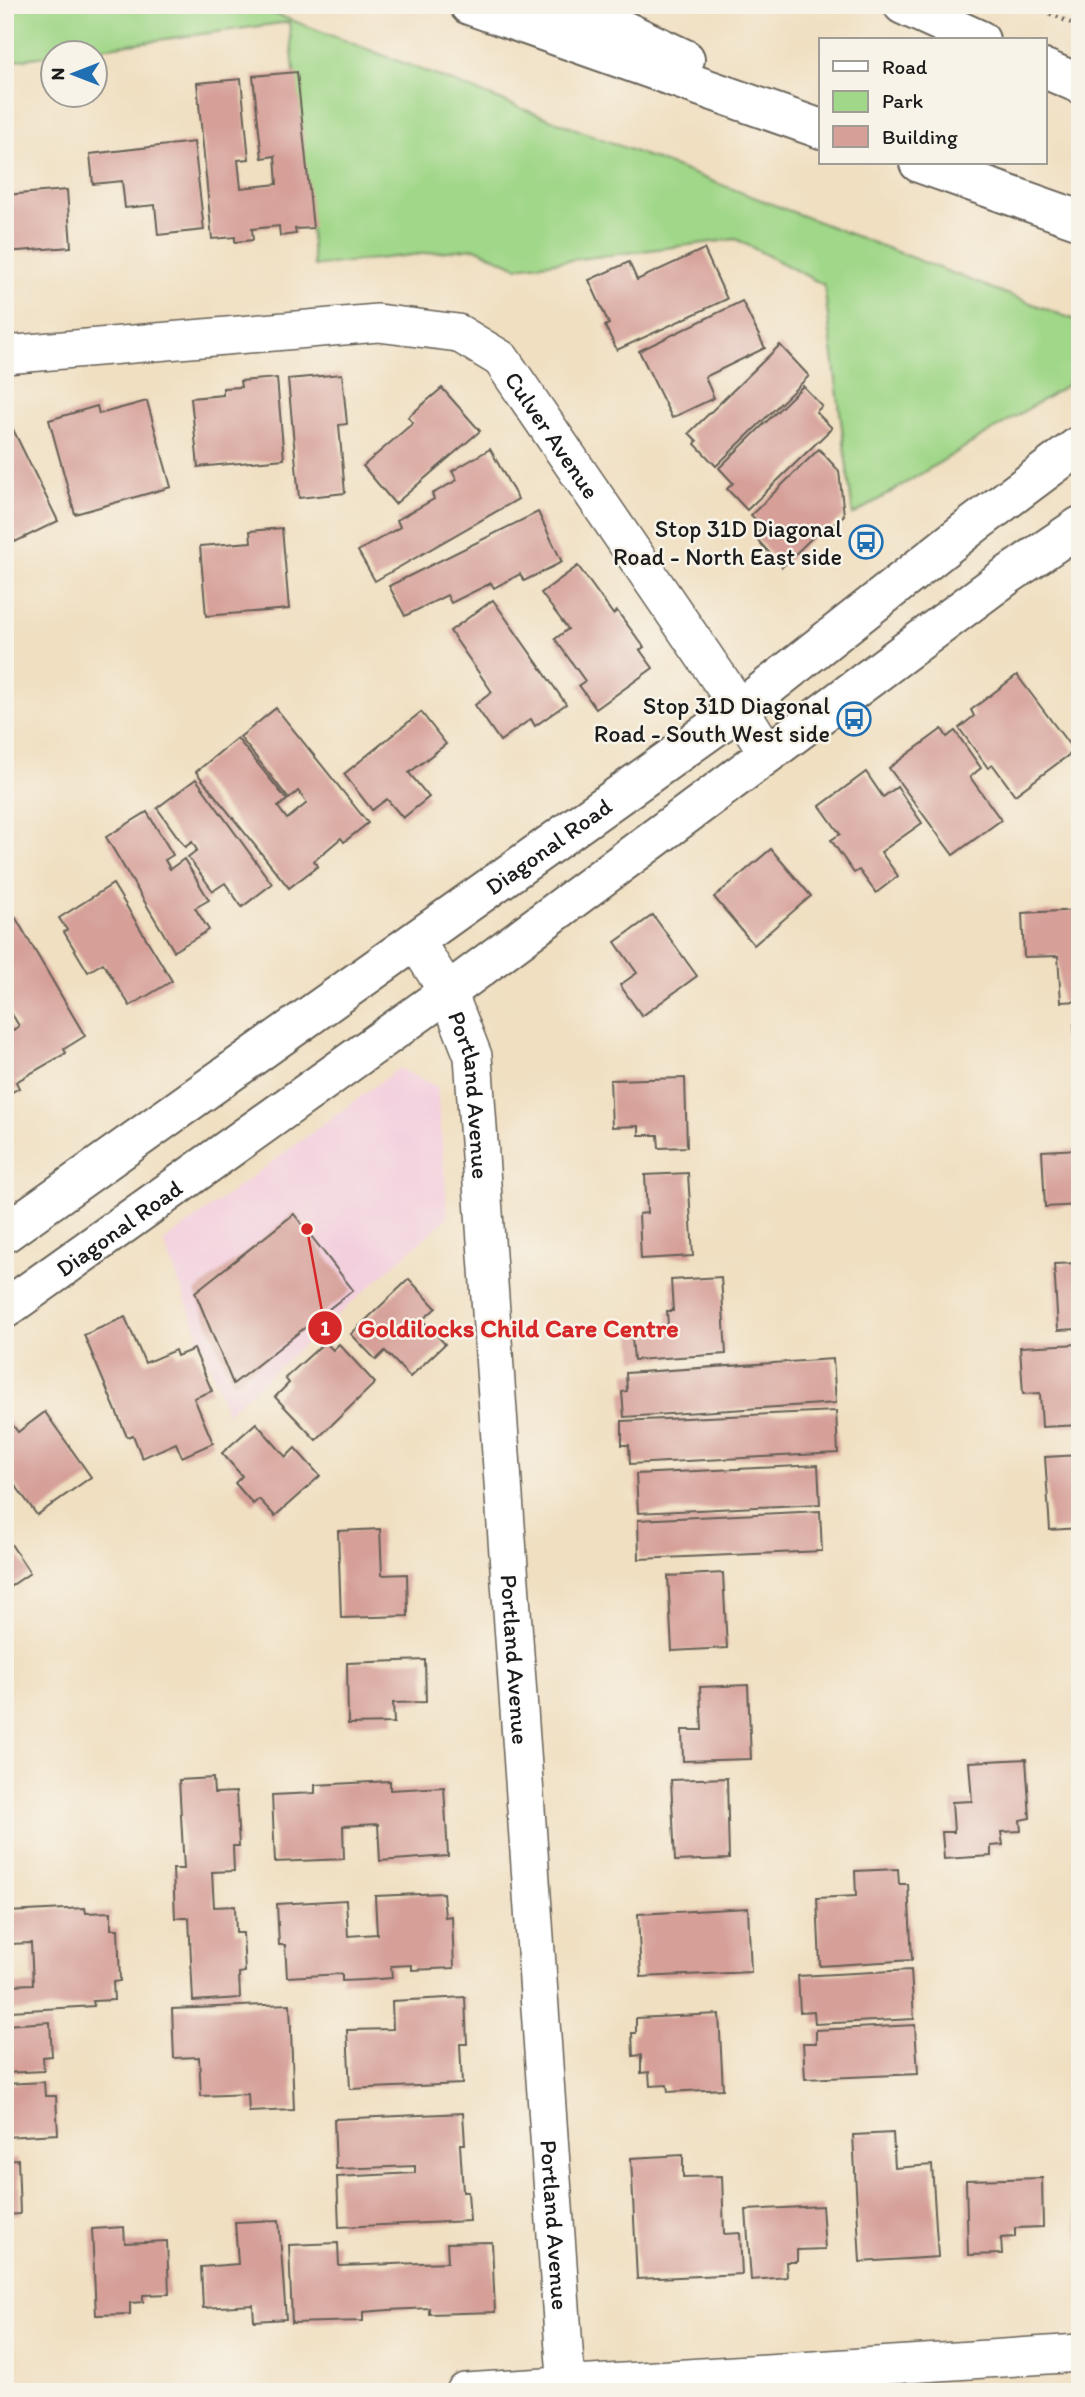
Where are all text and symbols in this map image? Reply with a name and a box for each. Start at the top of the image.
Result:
north arrow [38,38,108,108]
legend [819,38,1046,164]
text: Road [882,54,928,79]
text: N [46,68,69,80]
text: Park [882,88,924,113]
text: Building [882,124,958,149]
street label: Culver Avenue [499,365,606,504]
place label: Stop 31D Diagonal Road - North East side [613,514,842,571]
bus stop icon: Stop 31D Diagonal Road - North East side [847,523,885,561]
place label: Stop 31D Diagonal Road - South West side [594,691,830,748]
bus stop icon: Stop 31D Diagonal Road - South West side [835,700,873,738]
street label: Diagonal Road [479,791,617,901]
street label: Portland Avenue [442,1007,496,1180]
street label: Diagonal Road [50,1173,188,1282]
callout: Goldilocks Child Care Centre [308,1304,693,1351]
text: Goldilocks Child Care Centre [357,1312,679,1344]
text: 1 [320,1315,330,1340]
street label: Portland Avenue [495,1573,536,1746]
street label: Portland Avenue [535,2139,576,2311]

